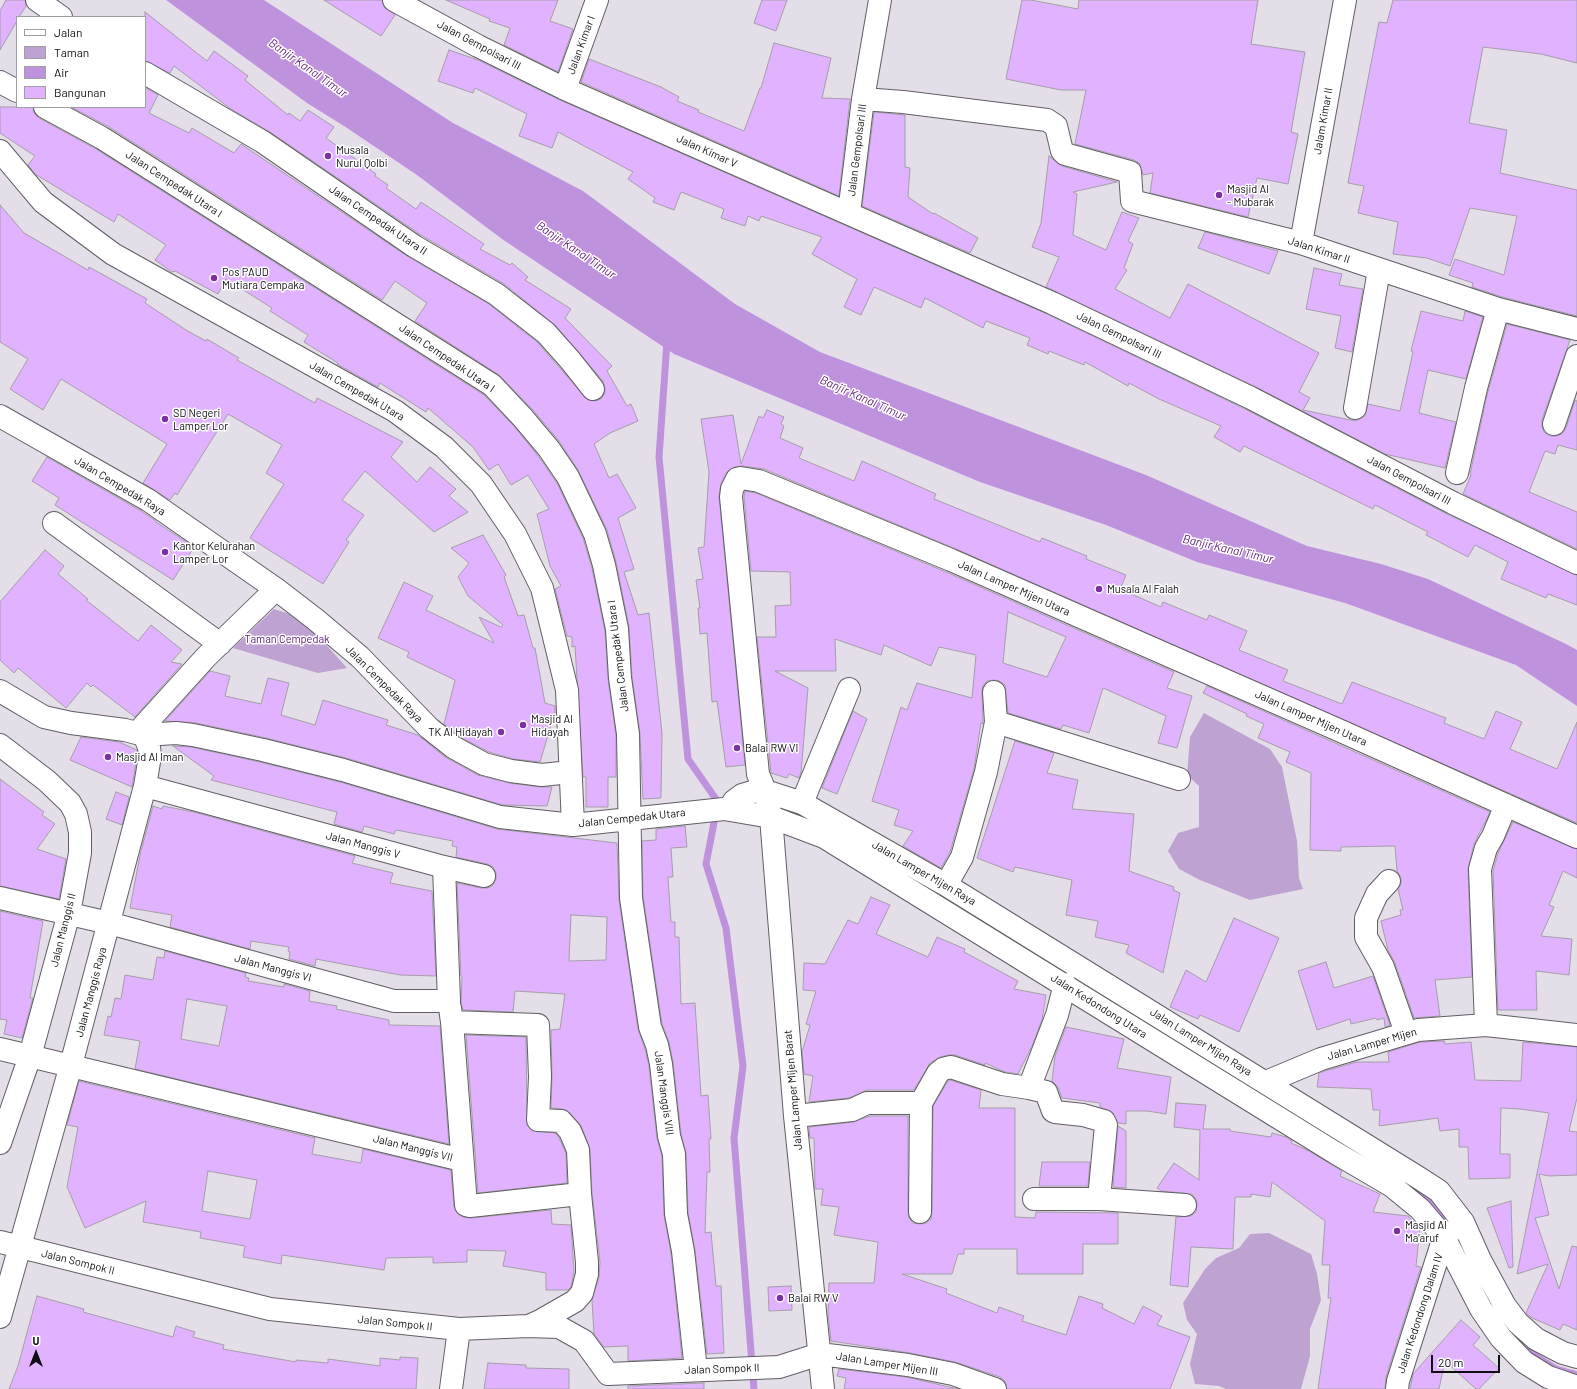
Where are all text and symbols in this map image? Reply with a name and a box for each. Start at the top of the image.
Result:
street label: Jalan Kimar I [564,14,598,76]
legend [16,16,146,108]
street label: Jalan Gempolsari III [435,17,523,73]
text: Jalan [54,25,82,39]
water label: Banjir Kanal Timur [266,36,350,100]
text: Taman [54,45,89,59]
text: Air [54,65,69,79]
text: Bangunan [54,85,106,99]
street label: Jalam Kimar II [1311,87,1335,155]
street label: Jalan Gempolsari III [845,103,869,197]
street label: Jalan Kimar V [675,132,739,170]
place label: Musala Nurul Qolbi [336,143,388,169]
street label: Jalan Cempedak Utara I [123,148,225,220]
marker: Musala Nurul Qolbi [323,151,333,161]
street label: Jalan Cempedak Utara II [327,182,429,258]
place label: Masjid Al - Mubarak [1227,182,1274,208]
marker: Masjid Al - Mubarak [1214,190,1224,200]
water label: Banjir Kanal Timur [534,218,618,282]
street label: Jalan Kimar II [1286,234,1352,266]
place label: Pos PAUD Mutiara Cempaka [222,265,304,291]
marker: Pos PAUD Mutiara Cempaka [209,273,219,283]
street label: Jalan Gempolsari III [1074,309,1164,361]
street label: Jalan Cempedak Utara I [397,321,497,395]
street label: Jalan Cempedak Utara [307,358,407,424]
water label: Banjir Kanal Timur [818,373,908,423]
place label: SD Negeri Lamper Lor [173,406,228,432]
marker: SD Negeri Lamper Lor [160,414,170,424]
street label: Jalan Gempolsari III [1365,452,1453,508]
street label: Jalan Cempedak Raya [72,454,168,518]
water label: Banjir Kanal Timur [1181,532,1275,566]
place label: Kantor Kelurahan Lamper Lor [173,539,255,565]
marker: Kantor Kelurahan Lamper Lor [160,547,170,557]
street label: Jalan Lamper Mijen Utara [956,557,1072,619]
place label: Musala Al Falah [1107,582,1179,596]
marker: Musala Al Falah [1094,584,1104,594]
street label: Jalan Cempedak Utara I [605,599,631,713]
park label: Taman Cempedak [244,632,330,646]
street label: Jalan Cempedak Raya [343,643,425,725]
street label: Jalan Lamper Mijen Utara [1253,687,1369,749]
place label: Masjid Al Hidayah [531,712,573,738]
marker: Masjid Al Hidayah [518,720,528,730]
place label: TK Al Hidayah [428,725,493,739]
marker: TK Al Hidayah [496,727,506,737]
place label: Balai RW VI [745,741,798,755]
marker: Balai RW VI [732,743,742,753]
place label: Masjid Al Iman [116,750,183,764]
marker: Masjid Al Iman [103,752,113,762]
street label: Jalan Cempedak Utara [578,806,686,830]
street label: Jalan Manggis V [324,829,402,861]
street label: Jalan Lamper Mijen Raya [870,838,978,908]
street label: Jalan Manggis II [47,892,79,968]
street label: Jalan Manggis Raya [73,946,109,1038]
street label: Jalan Manggis VI [233,951,313,985]
street label: Jalan Kedondong Utara [1048,971,1150,1041]
street label: Jalan Lamper Mijen Raya [1148,1005,1254,1079]
street label: Jalan Lamper Mijen [1326,1025,1418,1063]
street label: Jalan Lamper Mijen Barat [781,1029,805,1151]
street label: Jalan Manggis VIII [652,1050,676,1136]
street label: Jalan Manggis VII [372,1132,454,1164]
place label: Masjid Al Ma'aruf [1405,1218,1447,1244]
marker: Masjid Al Ma'aruf [1392,1226,1402,1236]
street label: Jalan Sompok II [40,1247,116,1277]
street label: Jalan Kedondong Dalam IV [1394,1251,1446,1375]
place label: Balai RW V [788,1291,839,1305]
marker: Balai RW V [775,1293,785,1303]
street label: Jalan Sompok II [357,1313,433,1333]
north arrow [16,1333,56,1373]
text: U [33,1334,39,1347]
scale bar [1433,1347,1502,1373]
street label: Jalan Lamper Mijen III [835,1349,939,1379]
text: 20 m [1438,1355,1464,1369]
street label: Jalan Sompok II [684,1361,760,1377]

